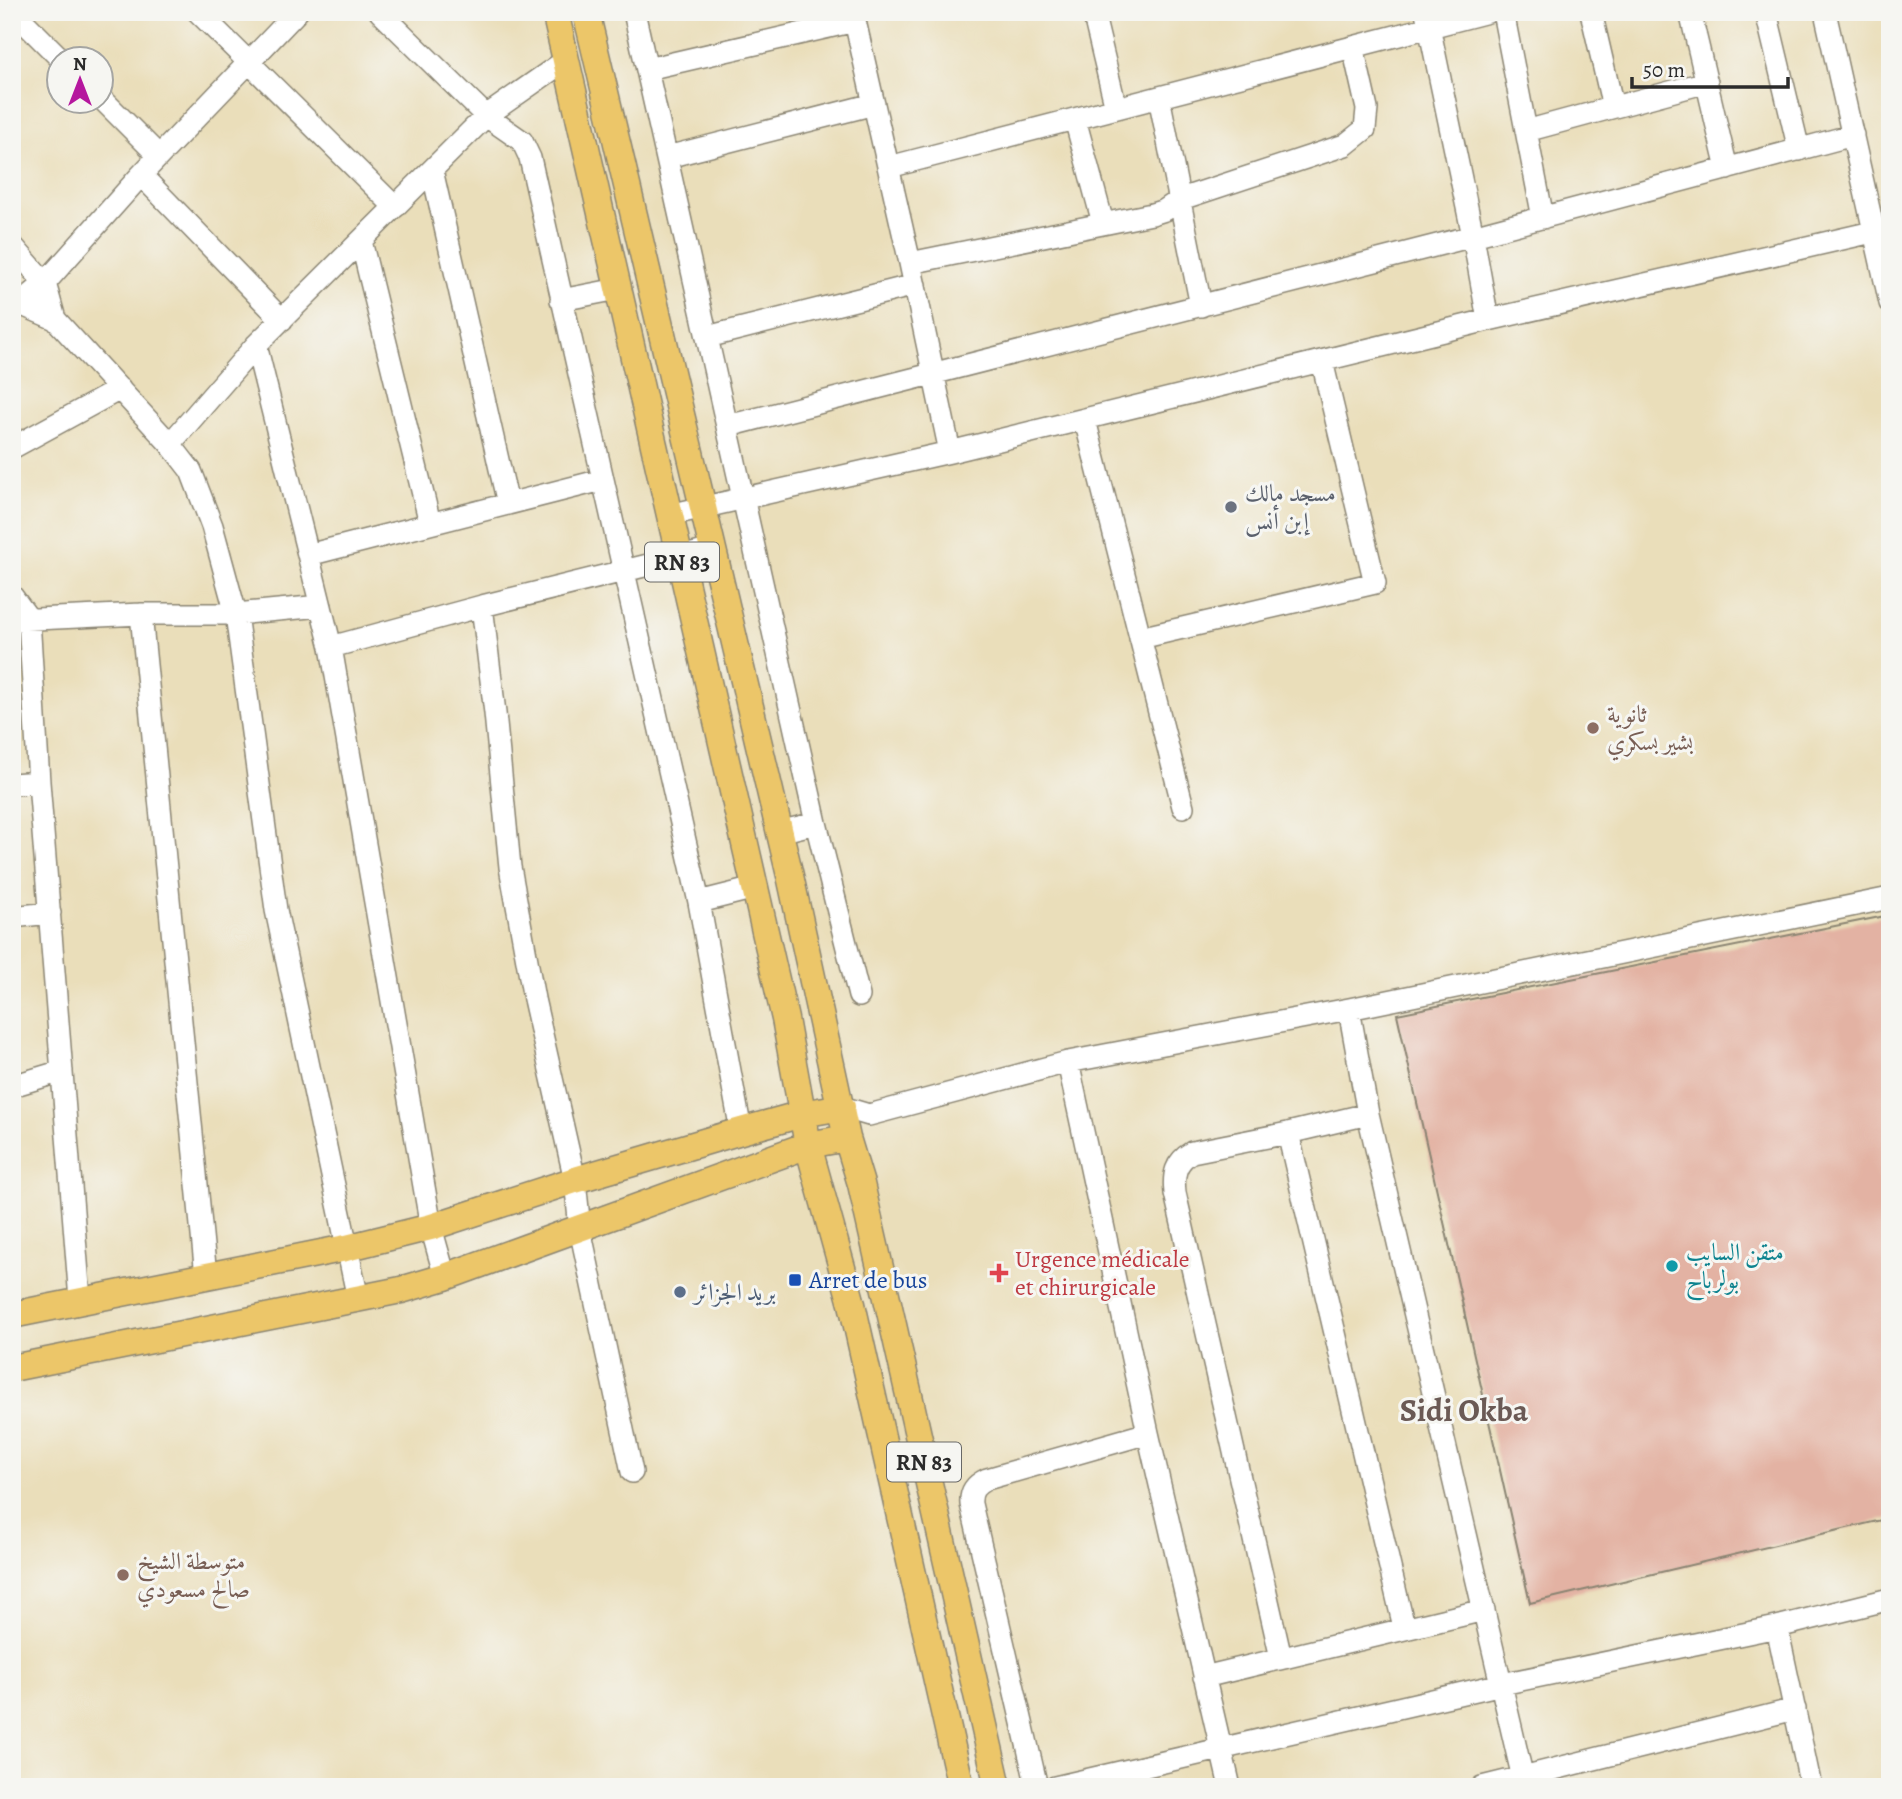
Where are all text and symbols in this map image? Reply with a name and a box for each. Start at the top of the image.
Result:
north arrow [46,46,116,116]
scale bar [1632,46,1788,90]
text: N [73,51,87,77]
text: 50 m [1643,56,1685,84]
place label: مسجد مالك إبن أنس [1245,477,1336,537]
marker: مسجد مالك إبن أنس [1223,499,1239,515]
road number: RN 83 [645,542,719,582]
place label: ثانوية بشير بسكري [1607,698,1694,761]
marker: ثانوية بشير بسكري [1585,720,1601,736]
place label: متقن السايب بولرباح [1686,1236,1784,1301]
place label: Urgence médicale et chirurgicale [1015,1243,1189,1303]
marker: متقن السايب بولرباح [1664,1258,1680,1274]
marker: Urgence médicale et chirurgicale [989,1263,1009,1283]
place label: Arret de bus [808,1264,927,1296]
marker: Arret de bus [787,1272,803,1288]
place label: بريد الجزائر [691,1276,776,1308]
marker: بريد الجزائر [672,1284,688,1300]
district label: Sidi Okba [1400,1388,1529,1432]
road number: RN 83 [887,1442,961,1482]
place label: متوسطة الشيخ صالح مسعودي [137,1545,250,1609]
marker: متوسطة الشيخ صالح مسعودي [115,1567,131,1583]

